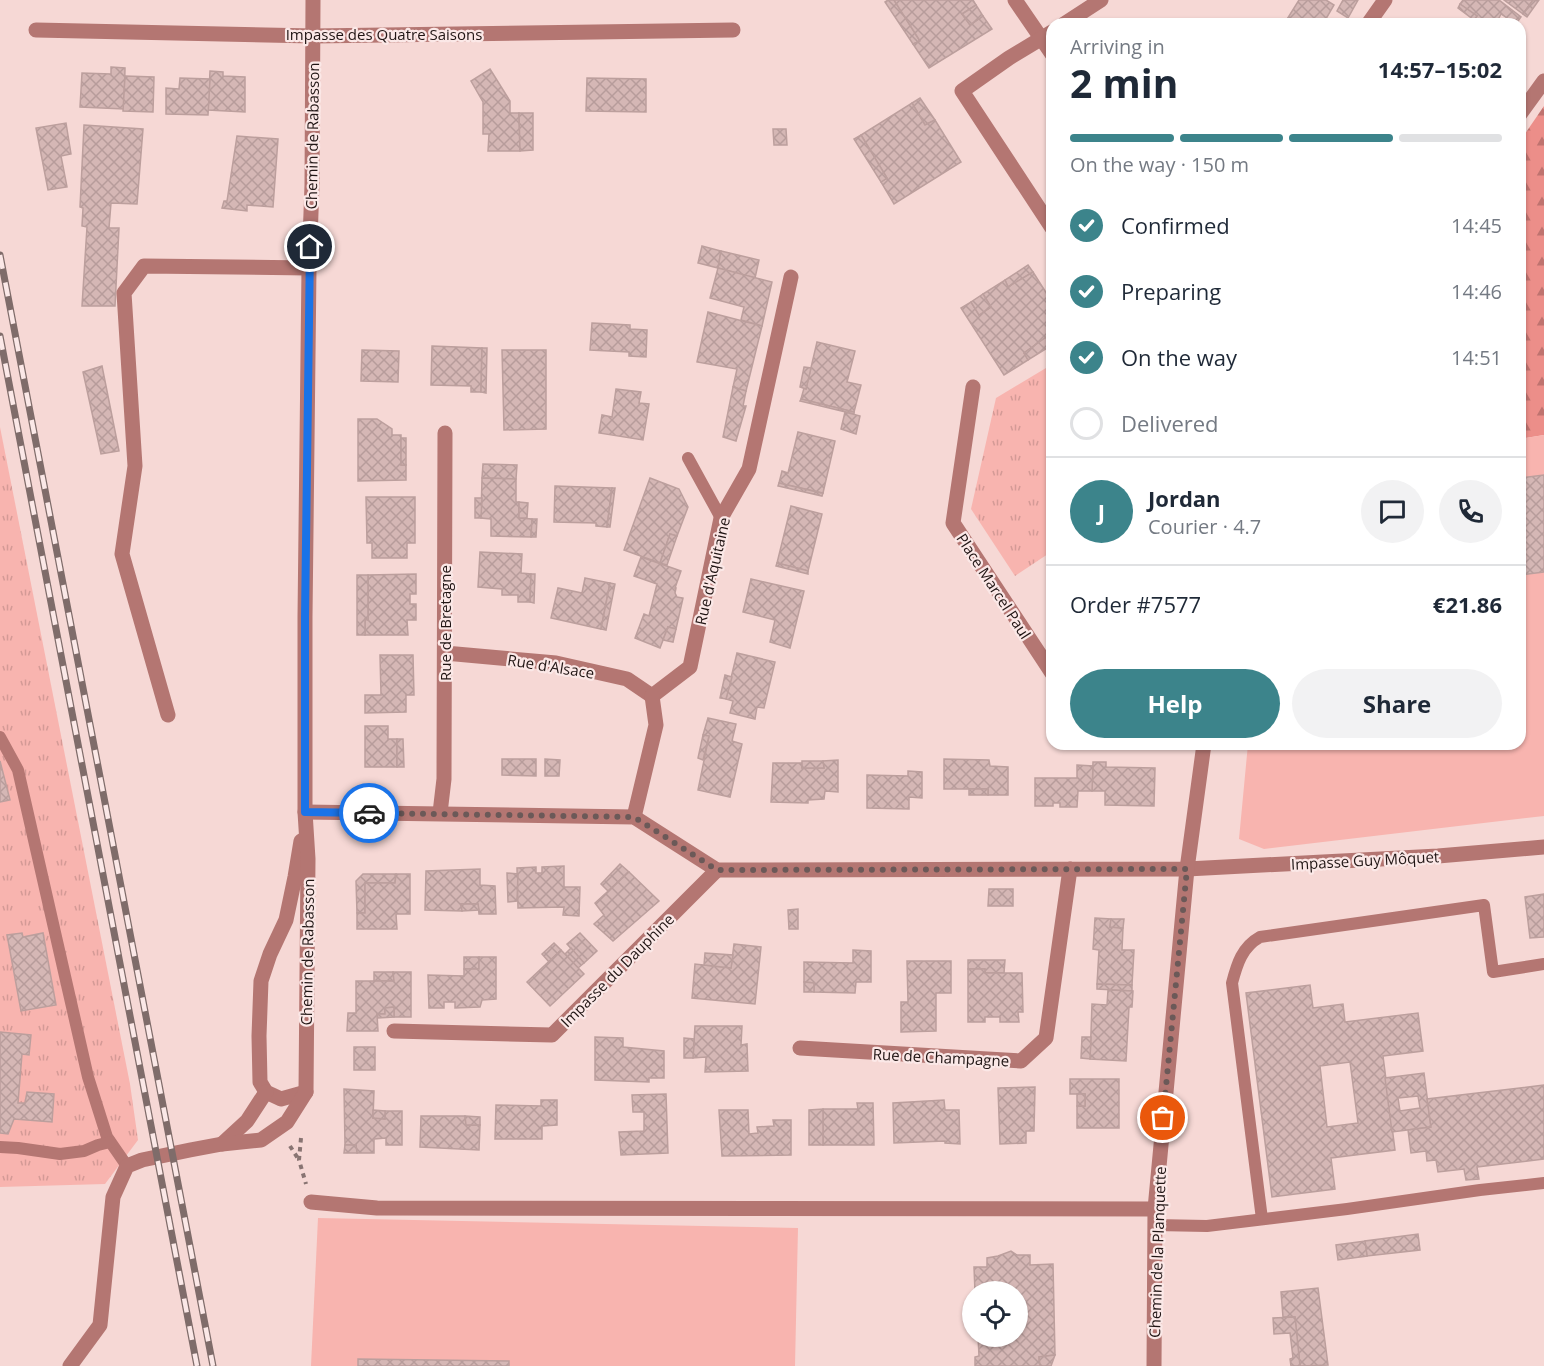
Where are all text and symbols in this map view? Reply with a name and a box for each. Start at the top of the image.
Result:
street label: Impasse des Quatre Saisons [286,24,482,44]
text: Arriving in [1070,33,1165,60]
text: 14:57–15:02 [1378,54,1502,84]
text: 2 min [1070,56,1178,109]
street label: Chemin de Rabasson [301,62,323,210]
text: On the way · 150 m [1070,151,1249,178]
icon: check [1070,209,1103,242]
text: Confirmed [1121,210,1230,240]
text: 14:45 [1451,212,1502,239]
pin [284,221,335,272]
icon: home [293,230,326,263]
icon: check [1070,275,1103,308]
text: Preparing [1121,276,1221,306]
text: 14:46 [1451,278,1502,305]
icon: check [1070,341,1103,374]
text: On the way [1121,342,1237,372]
text: 14:51 [1451,344,1502,371]
text: Delivered [1121,408,1219,438]
button: chat [1361,480,1424,543]
button: phone [1439,480,1502,543]
text: Jordan [1148,483,1221,513]
text: J [1098,496,1105,526]
text: Courier · 4.7 [1148,513,1261,540]
street label: Rue d'Aquitaine [690,515,734,627]
street label: Place Marcel Paul [952,529,1036,643]
street label: Rue de Bretagne [435,565,455,681]
text: Order #7577 [1070,589,1201,619]
text: €21.86 [1433,589,1502,619]
street label: Rue d'Alsace [506,649,596,683]
button: Help [1070,669,1280,738]
button: Share [1292,669,1502,738]
courier [339,783,399,843]
icon: car [353,797,386,830]
street label: Impasse Guy Môquet [1290,846,1440,874]
street label: Chemin de Rabasson [296,878,318,1026]
street label: Impasse du Dauphine [556,909,678,1031]
street label: Rue de Champagne [872,1043,1010,1071]
pin [1137,1092,1188,1143]
icon: bag [1146,1101,1179,1134]
street label: Chemin de la Planquette [1144,1166,1170,1338]
map controls [962,1281,1028,1347]
button: locate [962,1281,1028,1347]

